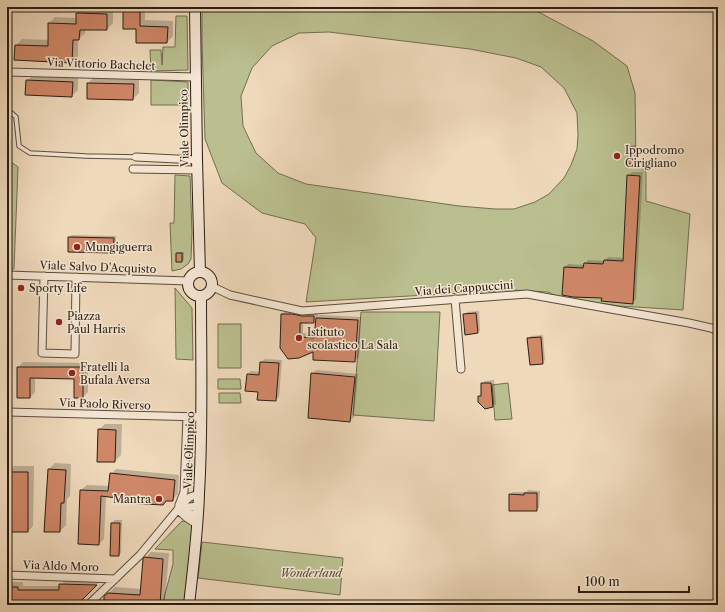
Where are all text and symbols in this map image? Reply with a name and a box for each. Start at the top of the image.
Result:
street label: Via Vittorio Bachelet [46,55,156,73]
street label: Viale Olimpico [176,89,192,168]
place label: Ippodromo Cirigliano [625,143,684,170]
marker: Ippodromo Cirigliano [612,151,622,161]
place label: Mungiguerra [85,240,153,254]
marker: Mungiguerra [72,242,82,252]
street label: Viale Salvo D'Acquisto [38,258,157,276]
street label: Via dei Cappuccini [413,278,514,298]
place label: Sporty Life [29,281,87,295]
marker: Sporty Life [16,283,26,293]
place label: Piazza Paul Harris [67,309,126,336]
marker: Piazza Paul Harris [54,317,64,327]
place label: Istituto scolastico La Sala [307,325,398,352]
marker: Istituto scolastico La Sala [294,333,304,343]
place label: Fratelli la Bufala Aversa [80,360,150,387]
marker: Fratelli la Bufala Aversa [67,368,77,378]
street label: Via Paolo Riverso [58,395,151,413]
street label: Viale Olimpico [181,411,197,490]
place label: Mantra [113,492,151,506]
marker: Mantra [154,494,164,504]
street label: Via Aldo Moro [22,558,100,574]
park label: Wonderland [280,566,343,580]
scale bar [579,568,689,594]
text: 100 m [585,574,620,589]

